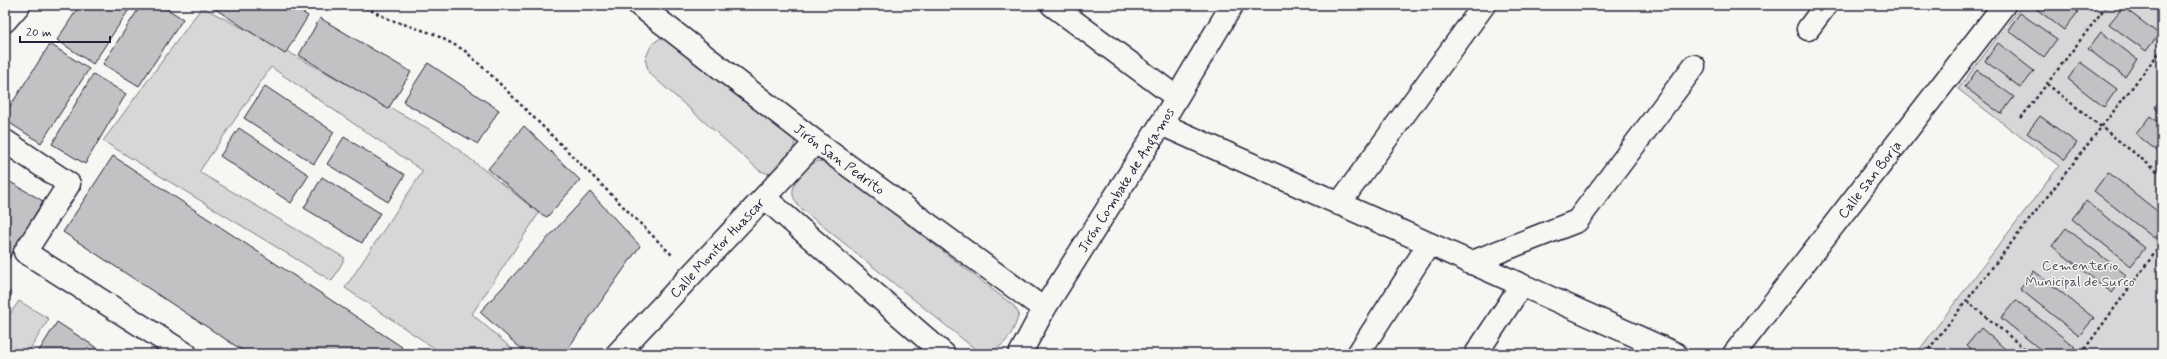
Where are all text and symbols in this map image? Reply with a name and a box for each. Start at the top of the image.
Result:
scale bar [20,18,110,44]
text: 20 m [26,25,52,41]
street label: Jirón Combate de Angamos [1074,104,1179,256]
street label: Jirón San Pedrito [790,120,888,199]
street label: Calle San Borja [1834,137,1906,223]
street label: Calle Monitor Huascar [666,194,769,302]
park label: Cementerio Municipal de Surco [2025,257,2135,291]

